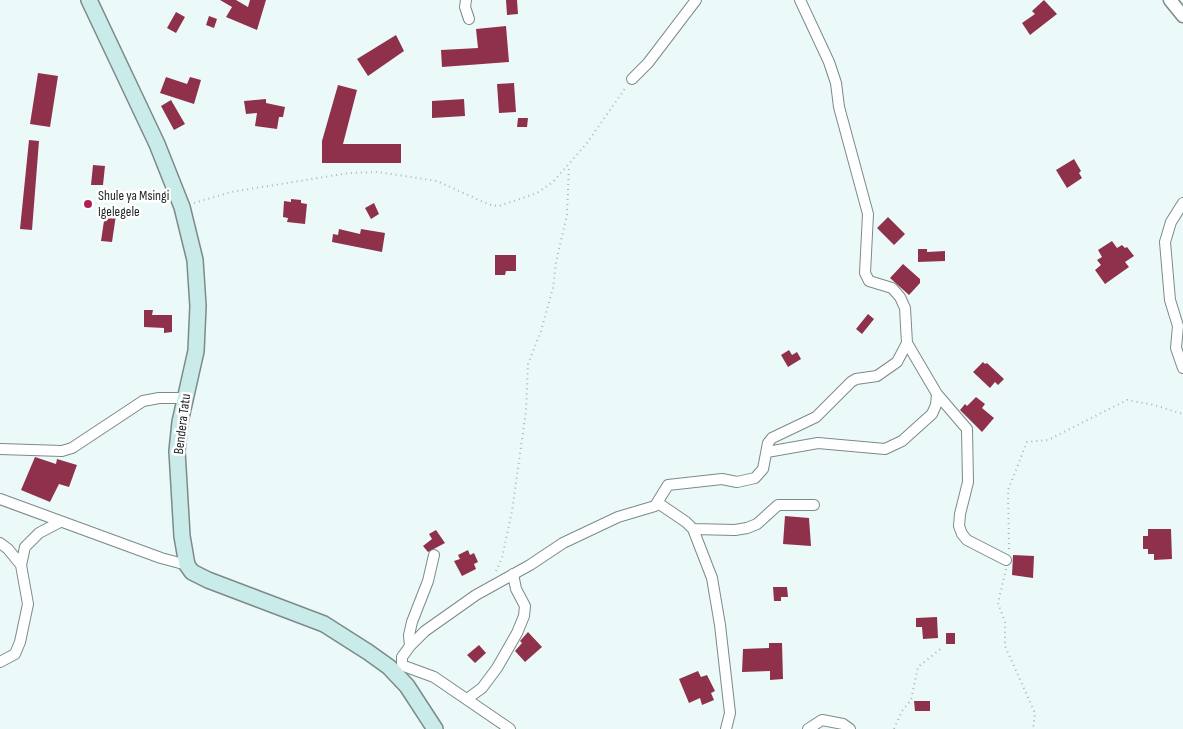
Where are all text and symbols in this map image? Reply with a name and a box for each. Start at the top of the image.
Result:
place label: Shule ya Msingi Igelegele [98,188,169,220]
marker: Shule ya Msingi Igelegele [82,198,94,210]
street label: Bendera Tatu [171,393,195,455]

